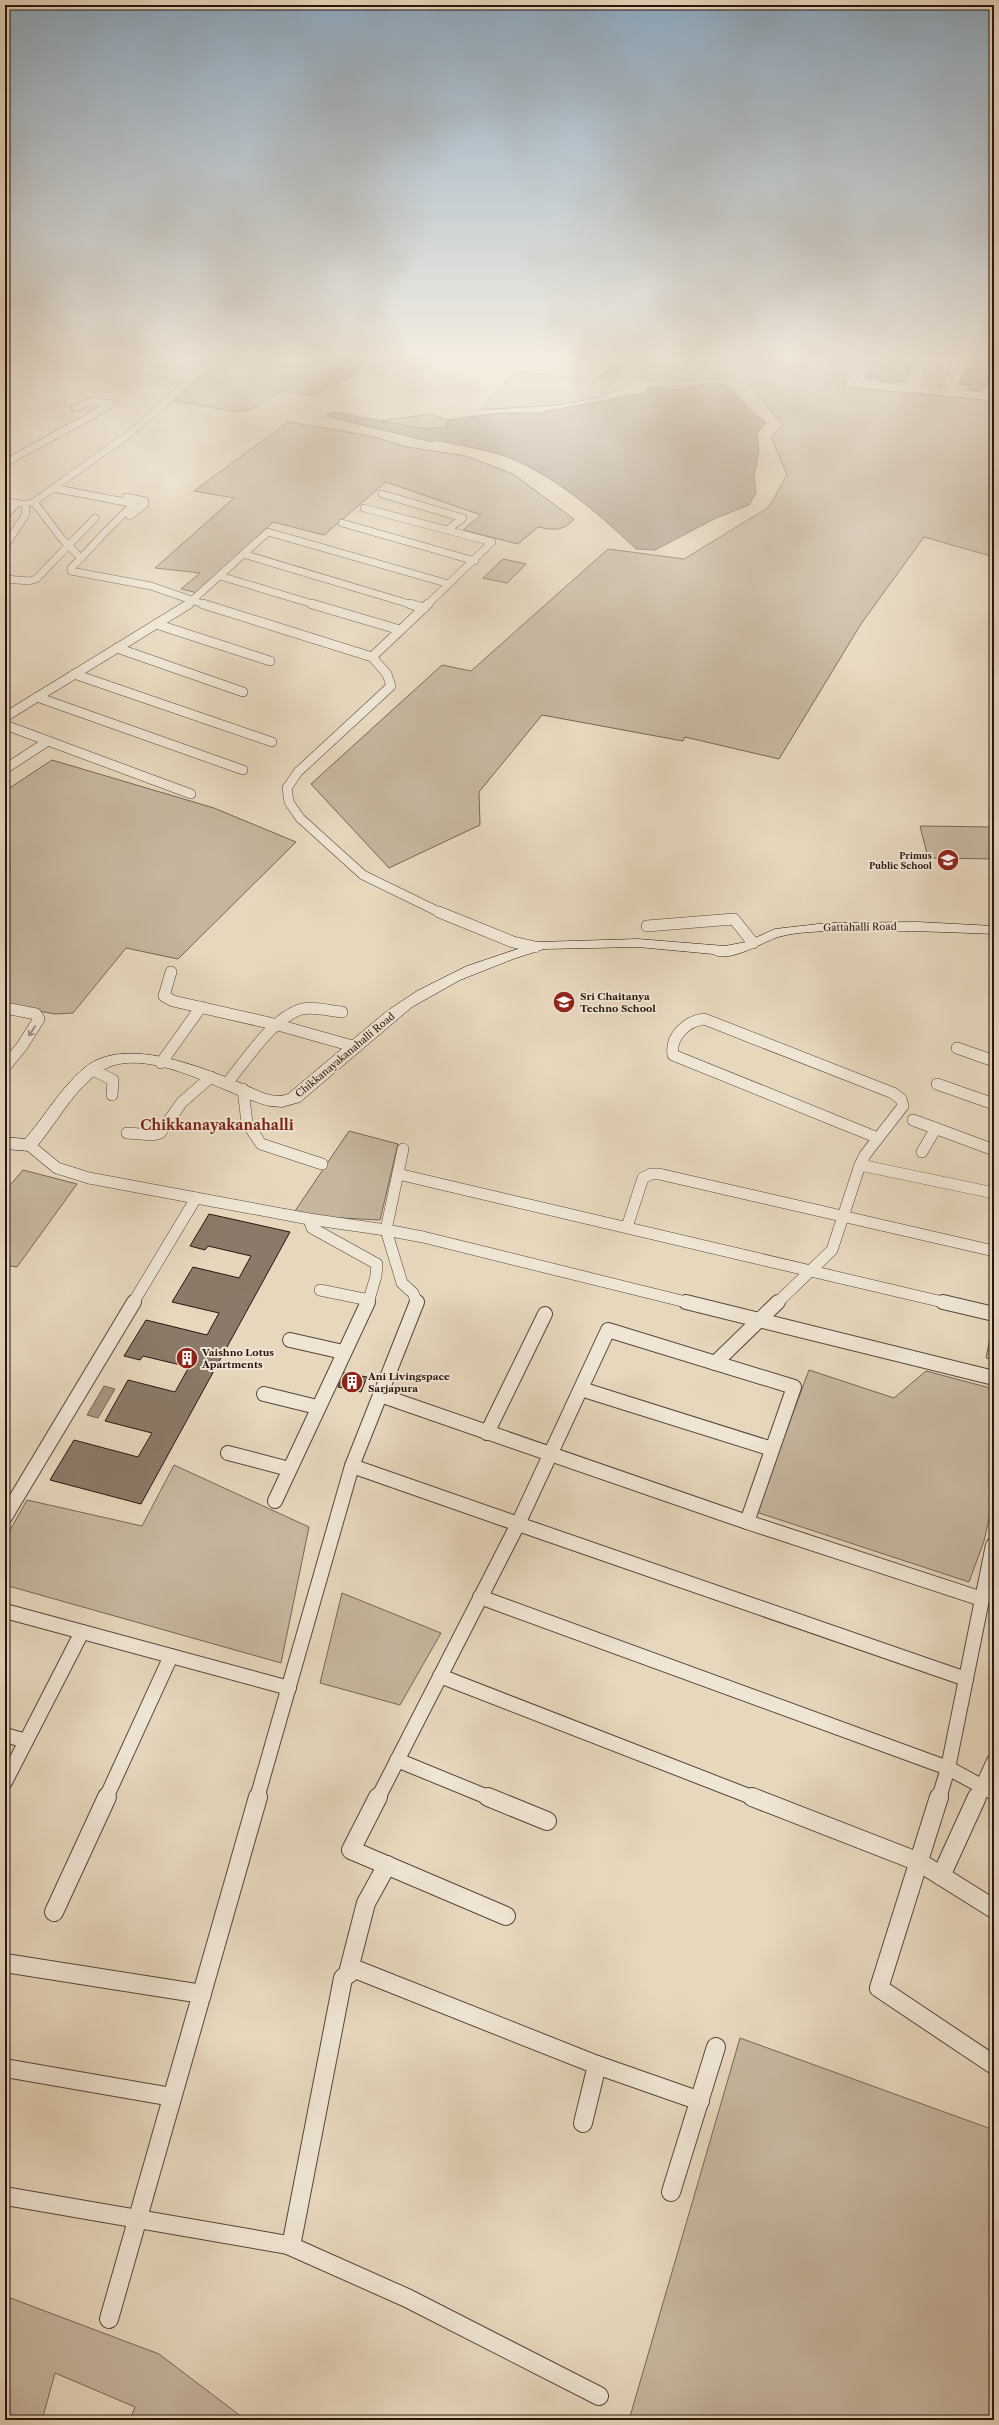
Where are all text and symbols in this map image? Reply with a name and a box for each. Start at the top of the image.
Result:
school or university icon: Primus Public School [935,847,961,873]
place label: Primus Public School [869,850,932,871]
street label: Gattahalli Road [823,920,897,934]
school or university icon: Sri Chaitanya Techno School [551,989,577,1015]
place label: Sri Chaitanya Techno School [580,990,656,1015]
street label: Chikkanayakanahalli Road [293,1010,397,1100]
one-way arrow [27,1026,36,1037]
district label: Chikkanayakanahalli [140,1116,294,1134]
building icon: Vaishno Lotus Apartments [174,1345,200,1371]
place label: Vaishno Lotus Apartments [201,1346,274,1371]
building icon: Ani Livingspace Sarjapura [339,1369,365,1395]
place label: Ani Livingspace Sarjapura [367,1370,450,1395]

